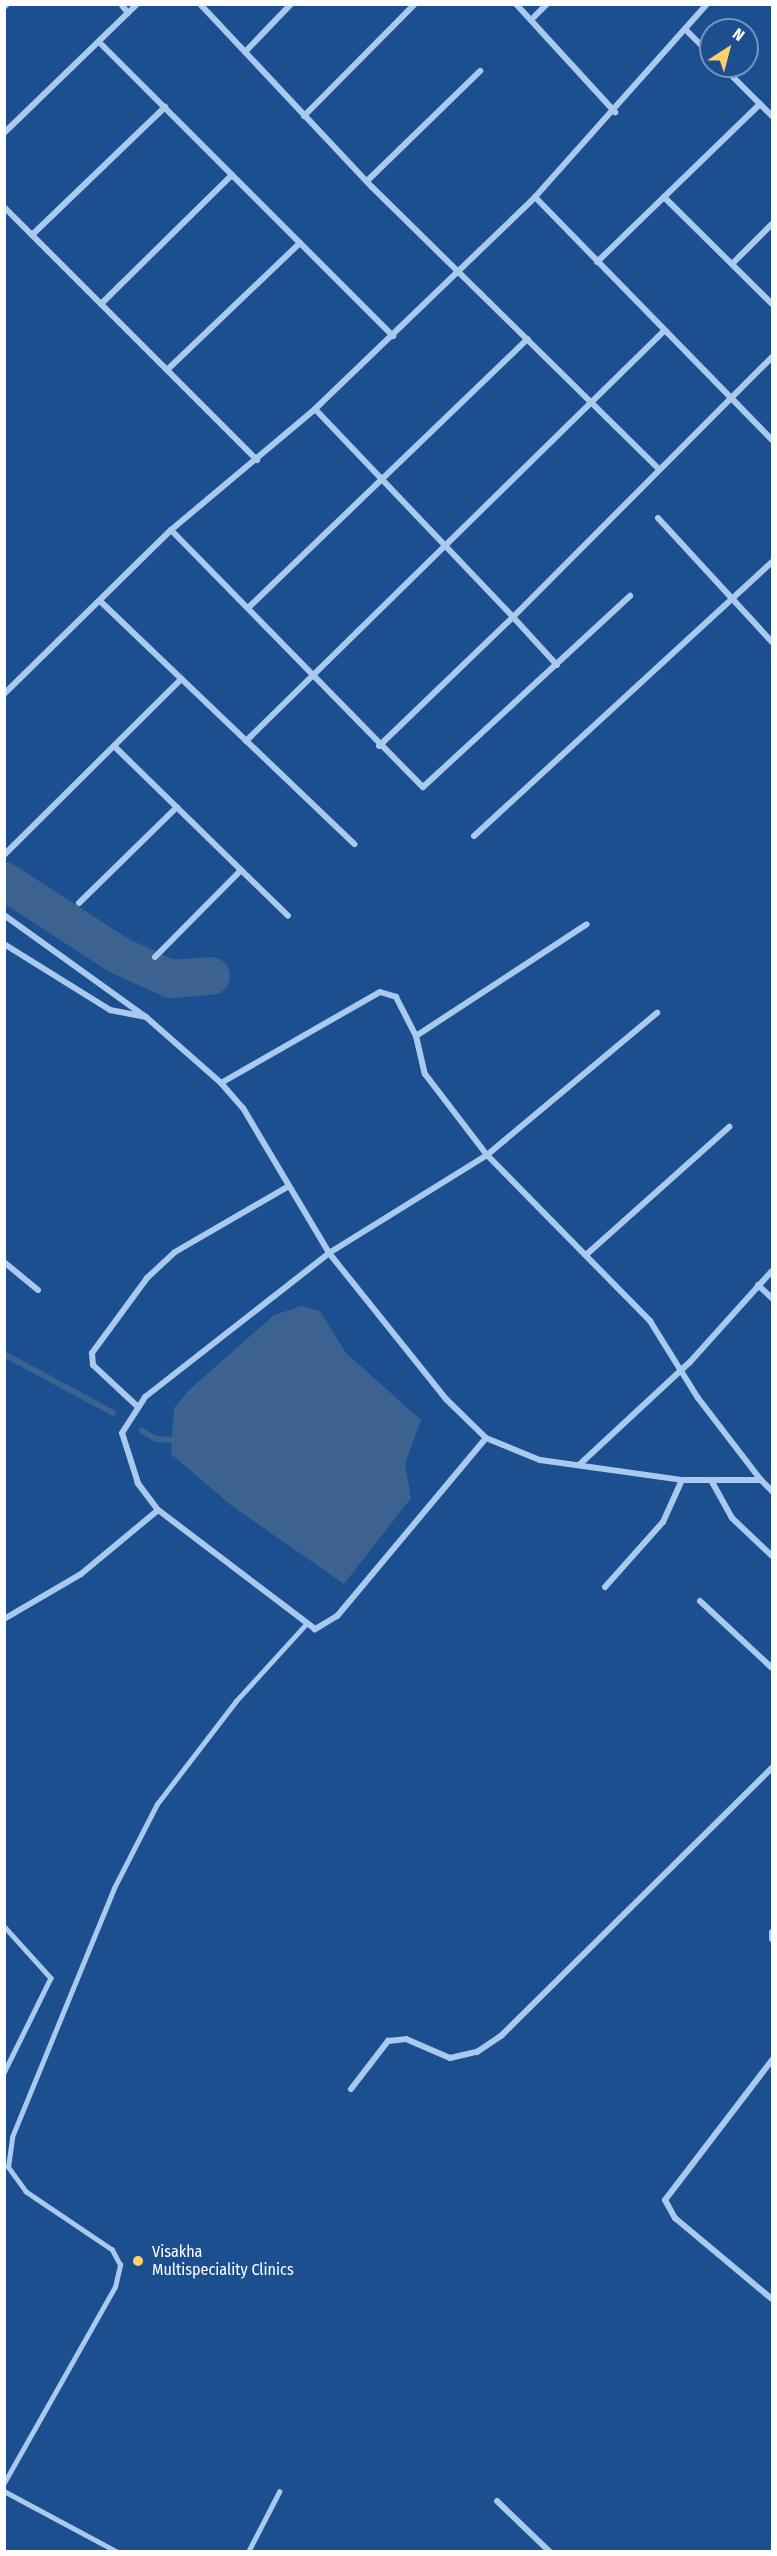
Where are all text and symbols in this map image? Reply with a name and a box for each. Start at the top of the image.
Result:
north arrow [699,18,759,78]
text: N [729,24,748,45]
place label: Visakha Multispeciality Clinics [152,2242,294,2280]
marker: Visakha Multispeciality Clinics [129,2252,147,2270]

